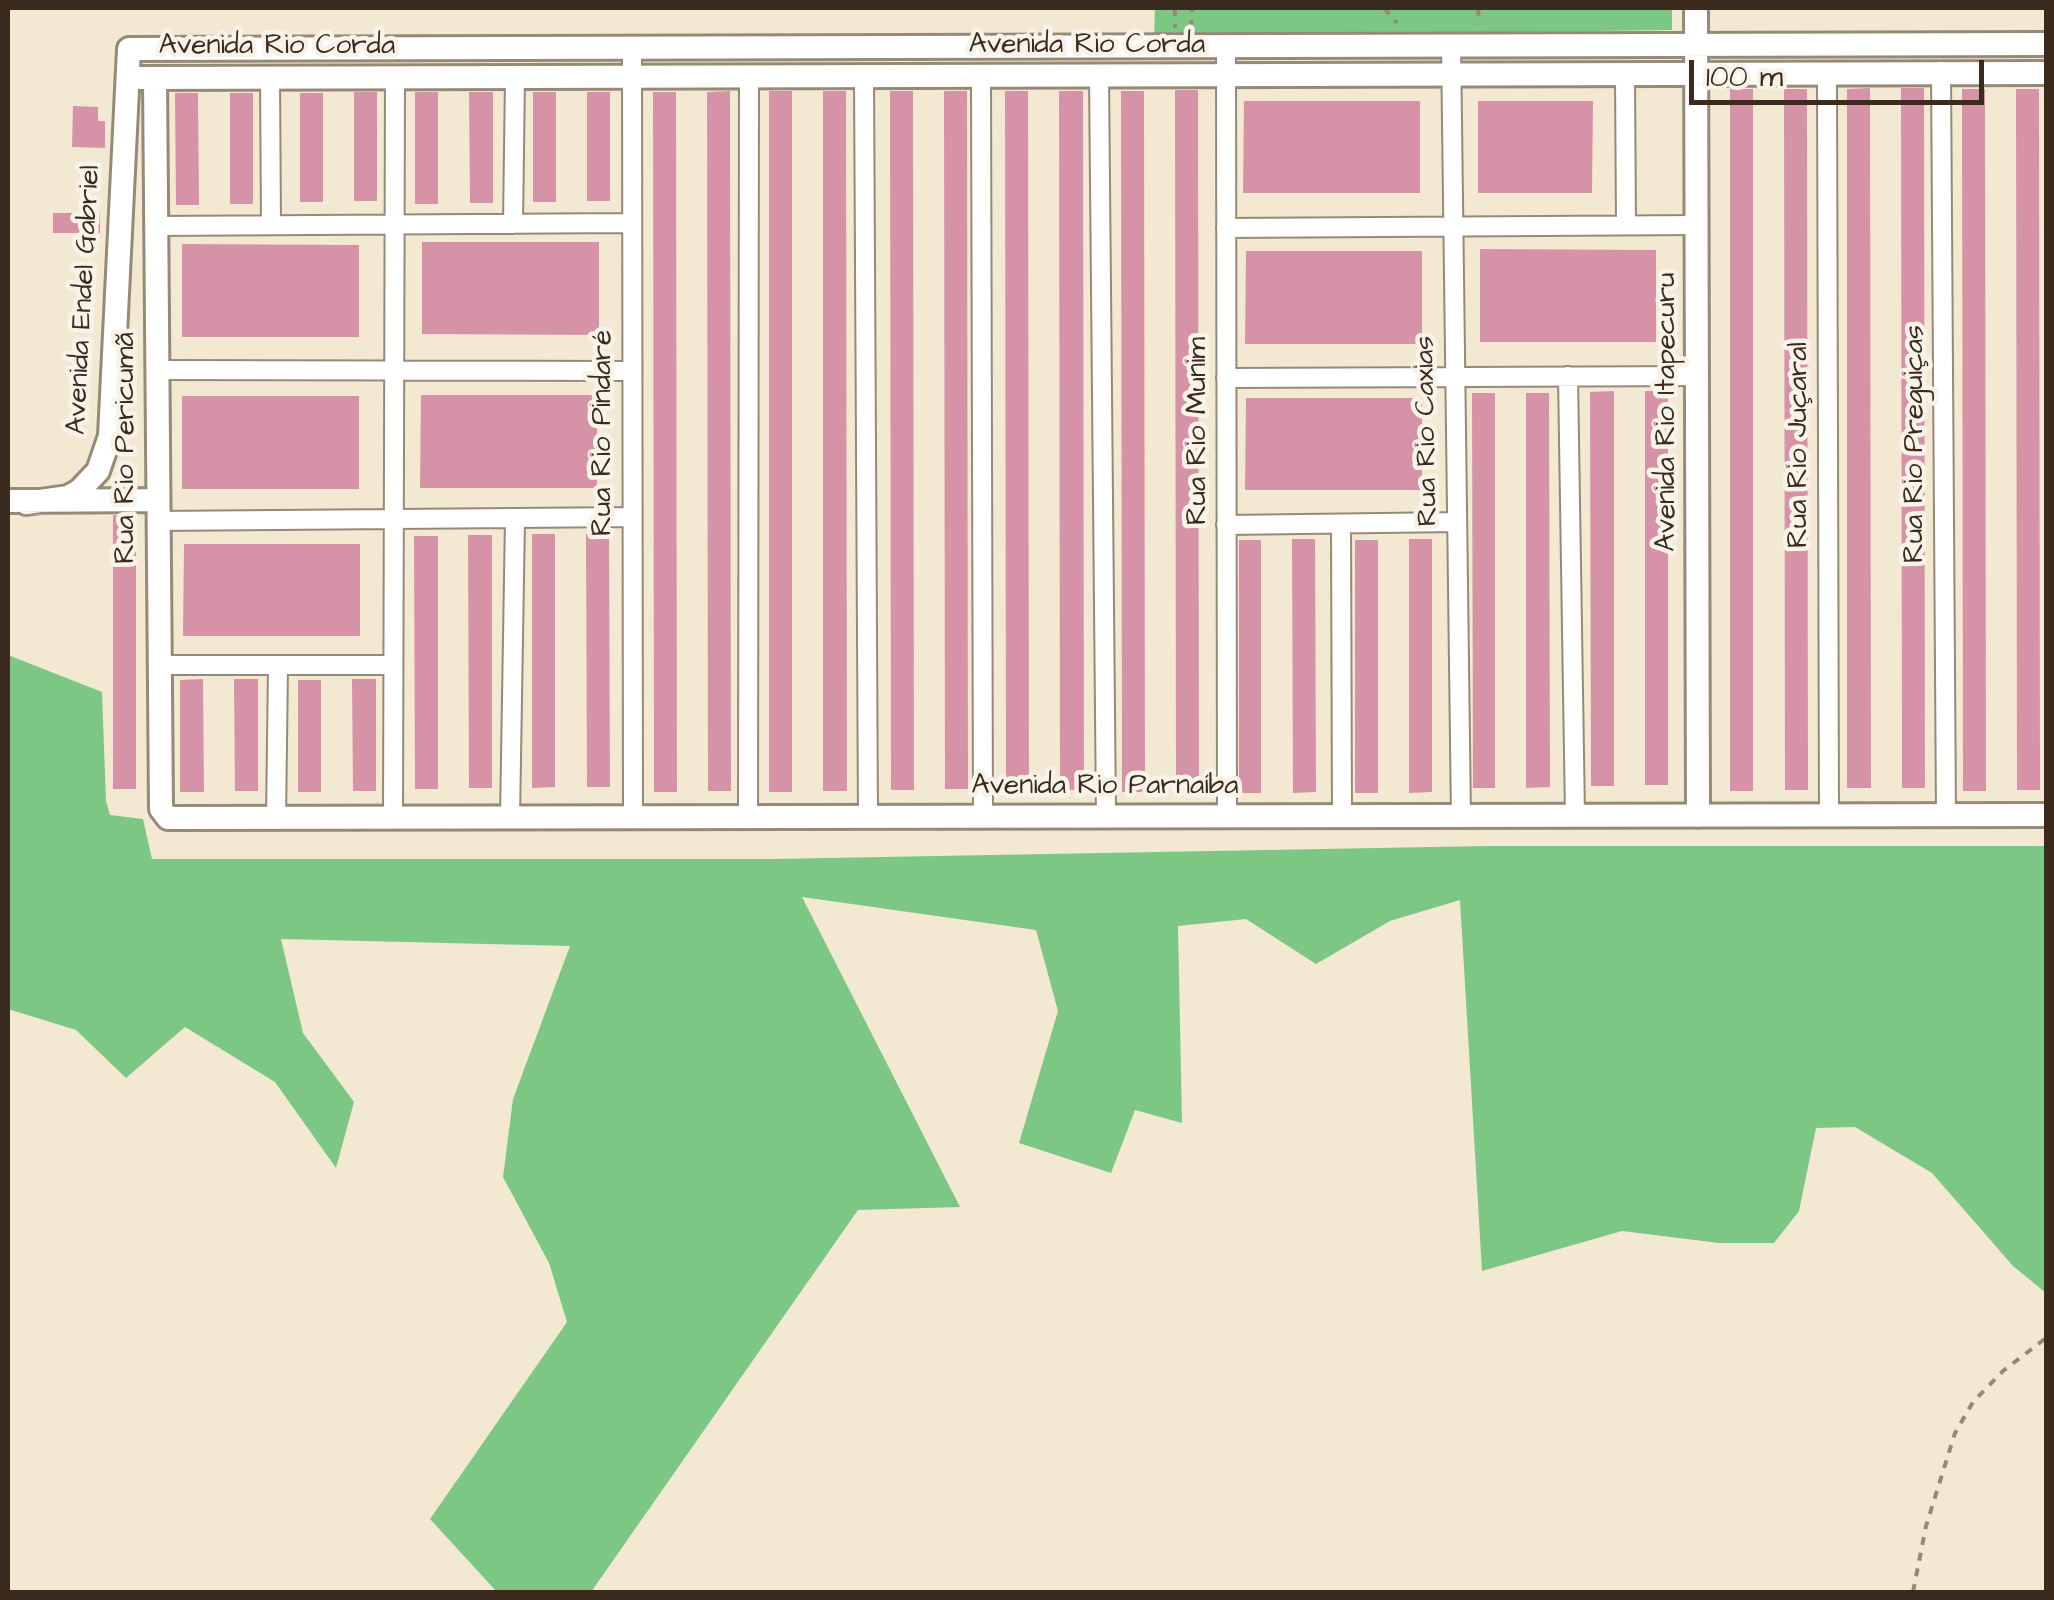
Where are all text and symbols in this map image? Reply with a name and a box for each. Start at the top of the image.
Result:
street label: Avenida Rio Corda [969,29,1205,63]
street label: Avenida Rio Corda [159,30,395,64]
scale bar [1694,40,1989,102]
text: 100 m [1706,56,1783,98]
street label: Avenida Endel Gabriel [61,164,109,436]
street label: Avenida Rio Itapecuru [1651,273,1685,551]
street label: Rua Rio Preguiças [1899,325,1933,563]
street label: Rua Rio Pindaré [587,330,621,536]
street label: Rua Rio Pericumã [110,332,144,564]
street label: Rua Rio Caxias [1410,335,1446,527]
street label: Rua Rio Munim [1182,337,1216,525]
street label: Rua Rio Juçaral [1783,342,1817,548]
street label: Avenida Rio Parnaíba [972,770,1238,804]

